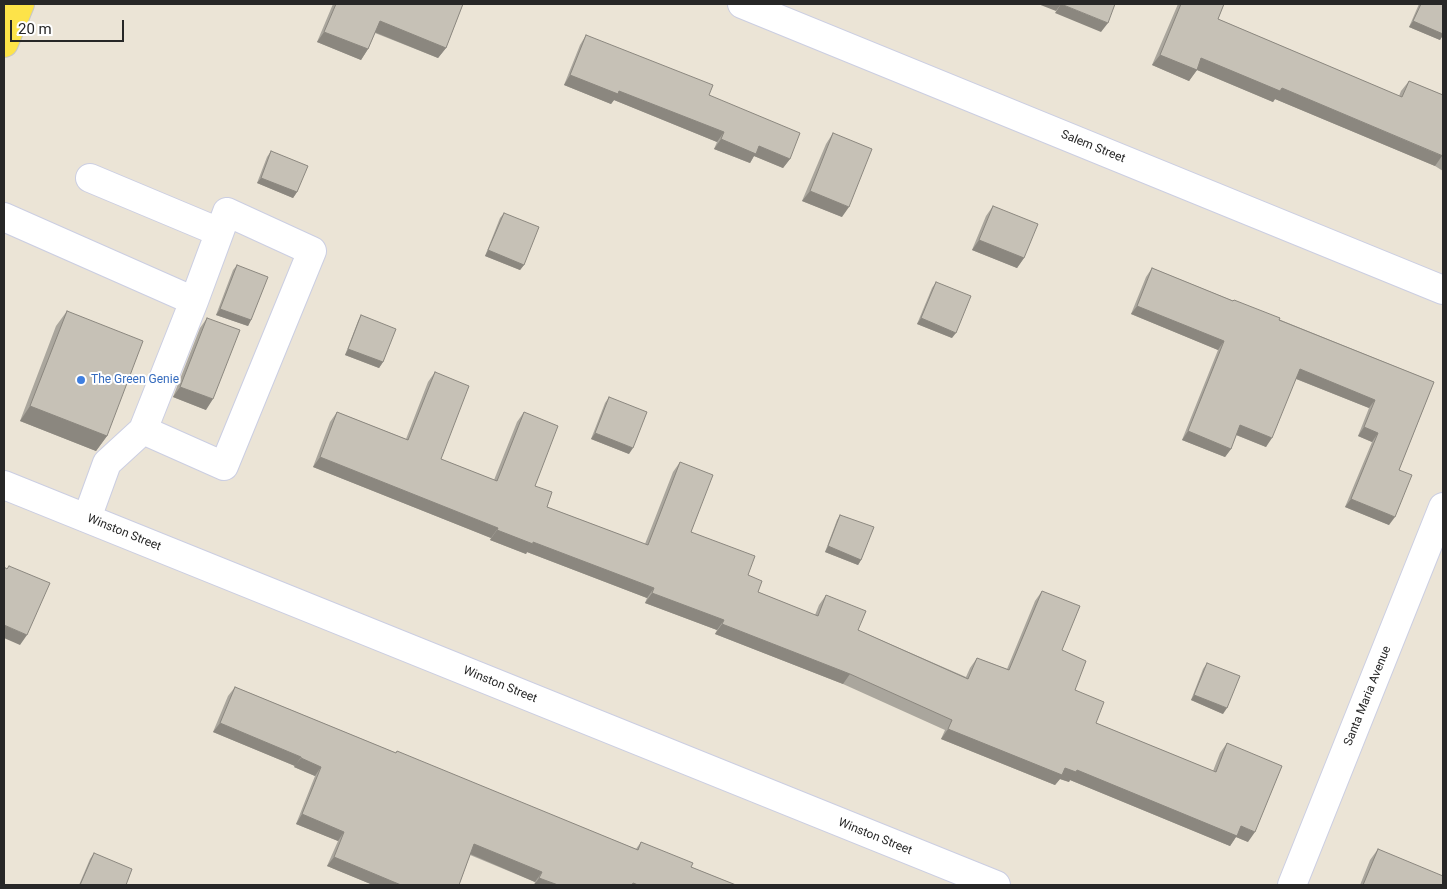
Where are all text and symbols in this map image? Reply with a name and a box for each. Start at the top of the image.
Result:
scale bar [12,10,126,42]
text: 20 m [18,20,52,38]
street label: Salem Street [1059,128,1127,166]
place label: The Green Genie [91,373,179,387]
marker: The Green Genie [75,374,87,386]
street label: Winston Street [85,512,163,554]
street label: Santa Maria Avenue [1341,644,1395,748]
street label: Winston Street [461,664,539,706]
street label: Winston Street [836,816,914,858]

